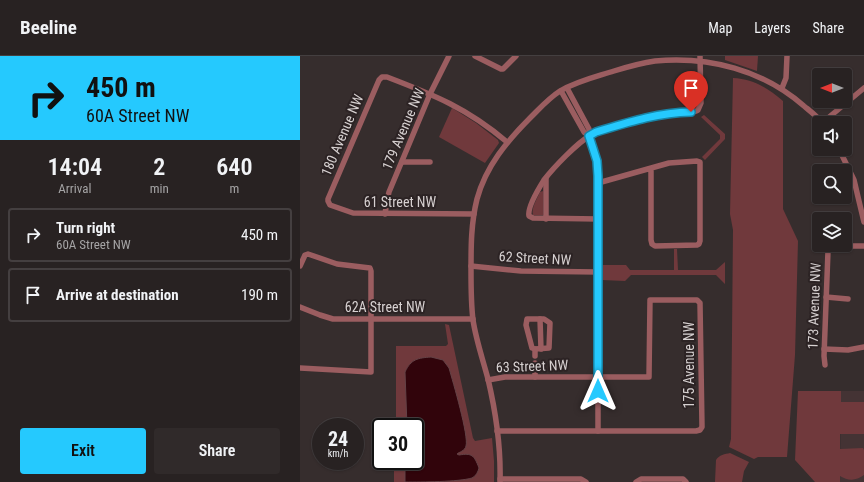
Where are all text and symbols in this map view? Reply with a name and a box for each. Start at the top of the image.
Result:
text: Beeline [20,16,77,39]
text: Map [708,20,732,36]
text: Layers [754,20,791,36]
text: Share [813,20,844,36]
north arrow [812,68,852,108]
map controls [812,68,852,252]
text: 450 m [86,71,156,104]
pin [674,71,708,112]
icon: right [20,72,72,124]
icon: arrive [680,77,702,99]
street label: 179 Avenue NW [379,86,427,172]
street label: 180 Avenue NW [318,92,366,178]
text: 60A Street NW [86,105,189,126]
button: sound [812,116,852,156]
text: 14:04 [48,153,102,181]
text: 2 [153,153,165,181]
text: 640 [216,153,252,181]
button: search [812,164,852,204]
text: Arrival [58,181,91,196]
text: min [150,181,169,196]
text: m [229,181,239,196]
street label: 61 Street NW [364,194,437,210]
button: layers [812,212,852,252]
text: Turn right [56,219,115,237]
icon: right [22,224,44,246]
text: 450 m [241,226,278,244]
text: 60A Street NW [56,237,131,252]
street label: 62 Street NW [498,248,572,268]
street label: 173 Avenue NW [804,262,824,350]
icon: arrive [22,284,44,306]
text: Arrive at destination [56,286,179,304]
text: 190 m [241,286,278,304]
street label: 62A Street NW [345,299,426,315]
street label: 175 Avenue NW [681,321,697,408]
street label: 63 Street NW [496,357,569,375]
position arrow [577,370,619,412]
speed limit sign: 30 [372,418,424,470]
text: 24 [328,427,348,451]
button: Exit [20,428,146,474]
button: Share [154,428,280,474]
text: km/h [328,448,348,459]

